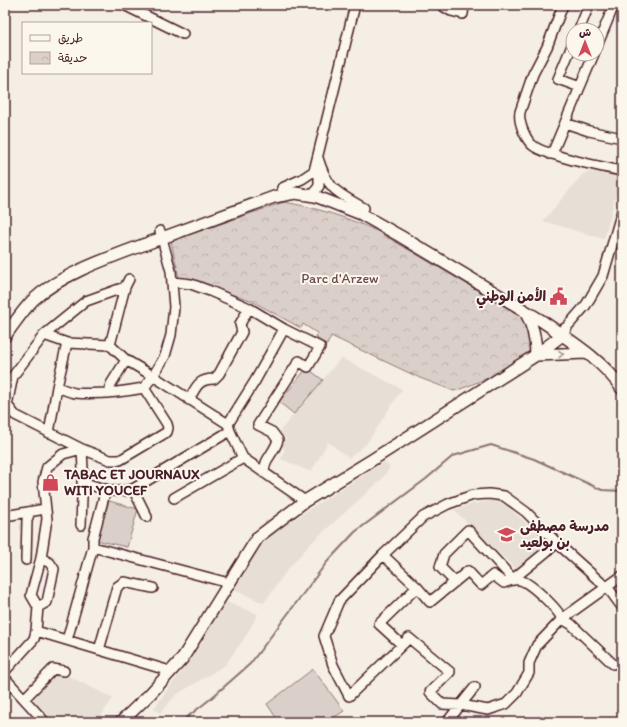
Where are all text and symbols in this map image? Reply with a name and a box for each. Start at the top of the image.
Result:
legend [22,22,152,74]
north arrow [565,22,605,62]
text: ش [579,26,591,39]
text: طريق [58,31,83,45]
text: حديقة [58,51,87,65]
park label: Parc d'Arzew [301,270,379,287]
place label: الأمن الوطني [476,286,546,309]
public building icon: الأمن الوطني [549,286,569,306]
one-way arrow [558,349,564,358]
place label: TABAC ET JOURNAUX WITI YOUCEF [63,466,200,499]
shop icon: TABAC ET JOURNAUX WITI YOUCEF [41,472,61,492]
place label: مدرسة مصطفى بن بولعيد [520,518,609,552]
school or university icon: مدرسة مصطفى بن بولعيد [497,524,517,544]

